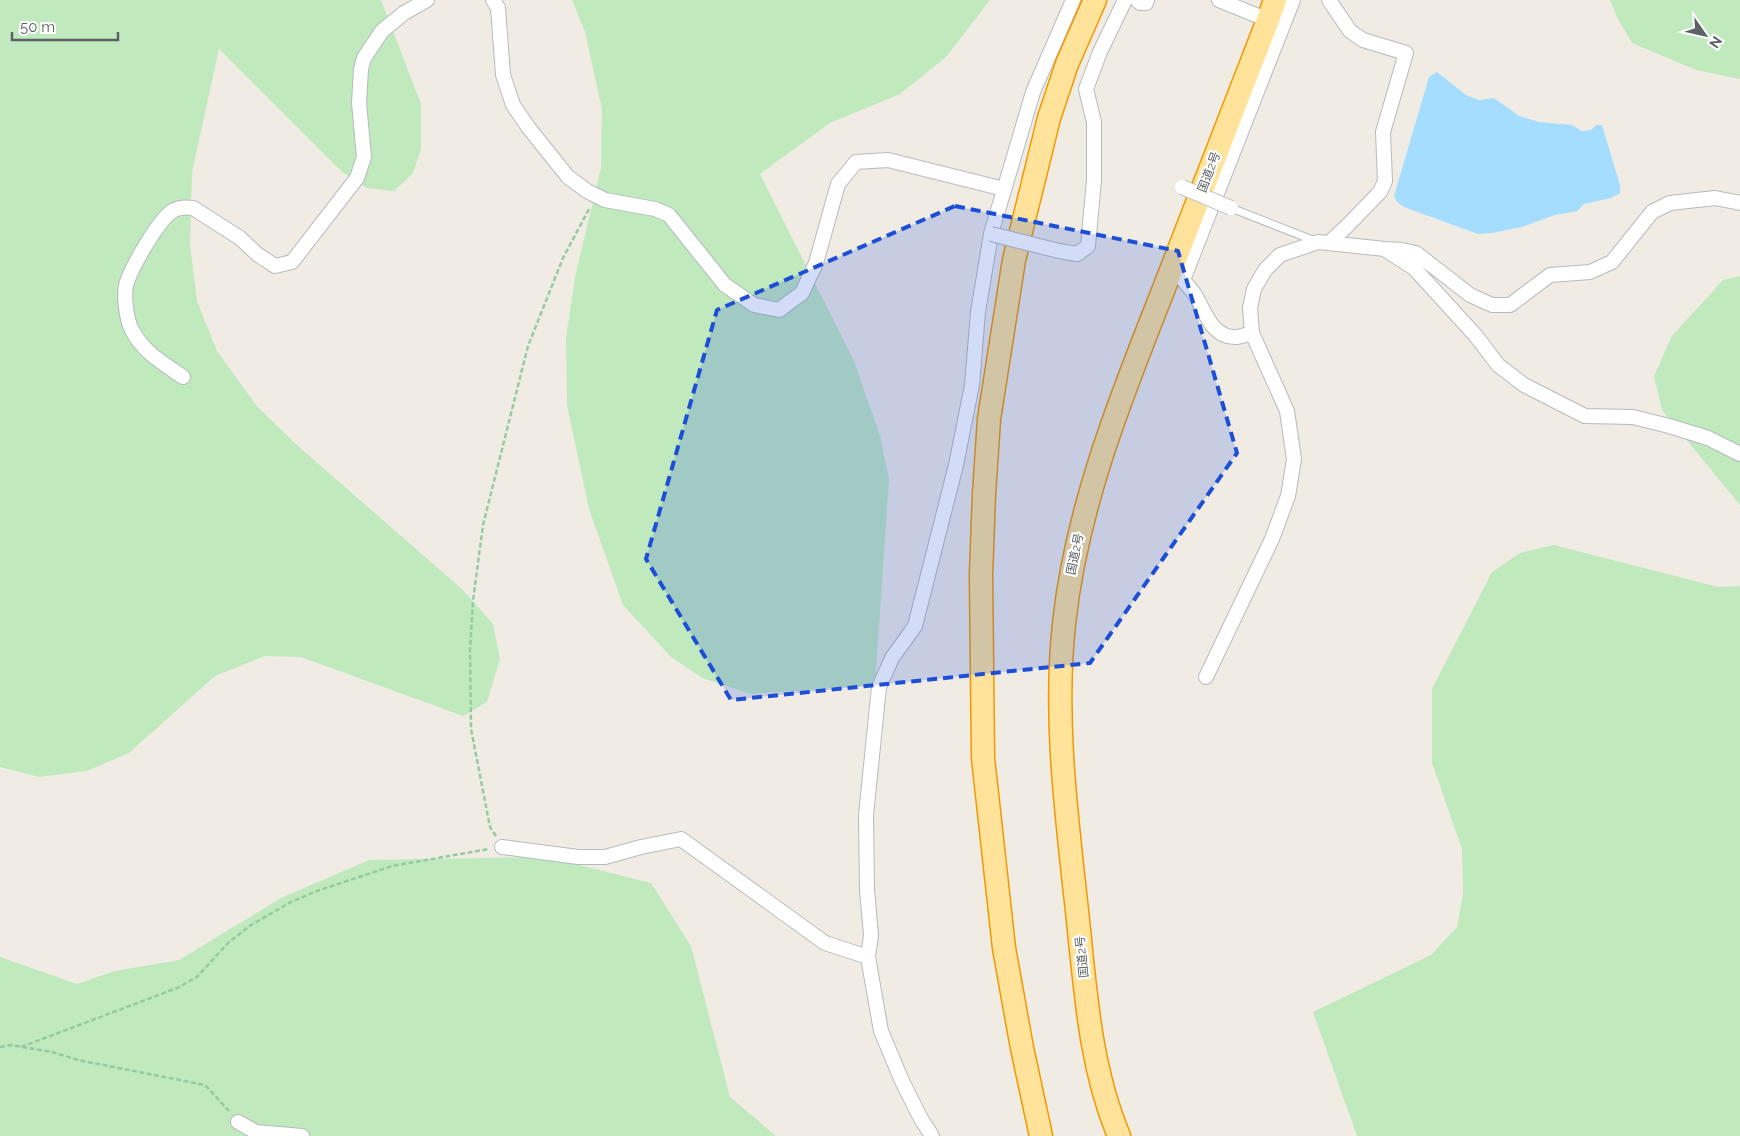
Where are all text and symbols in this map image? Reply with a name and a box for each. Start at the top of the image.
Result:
scale bar [12,10,119,42]
north arrow [1680,10,1730,60]
text: 50 m [20,18,55,36]
text: N [1706,33,1725,51]
street label: 国道2号 [1195,150,1223,194]
street label: 国道2号 [1064,532,1086,576]
street label: 国道2号 [1073,935,1091,979]

